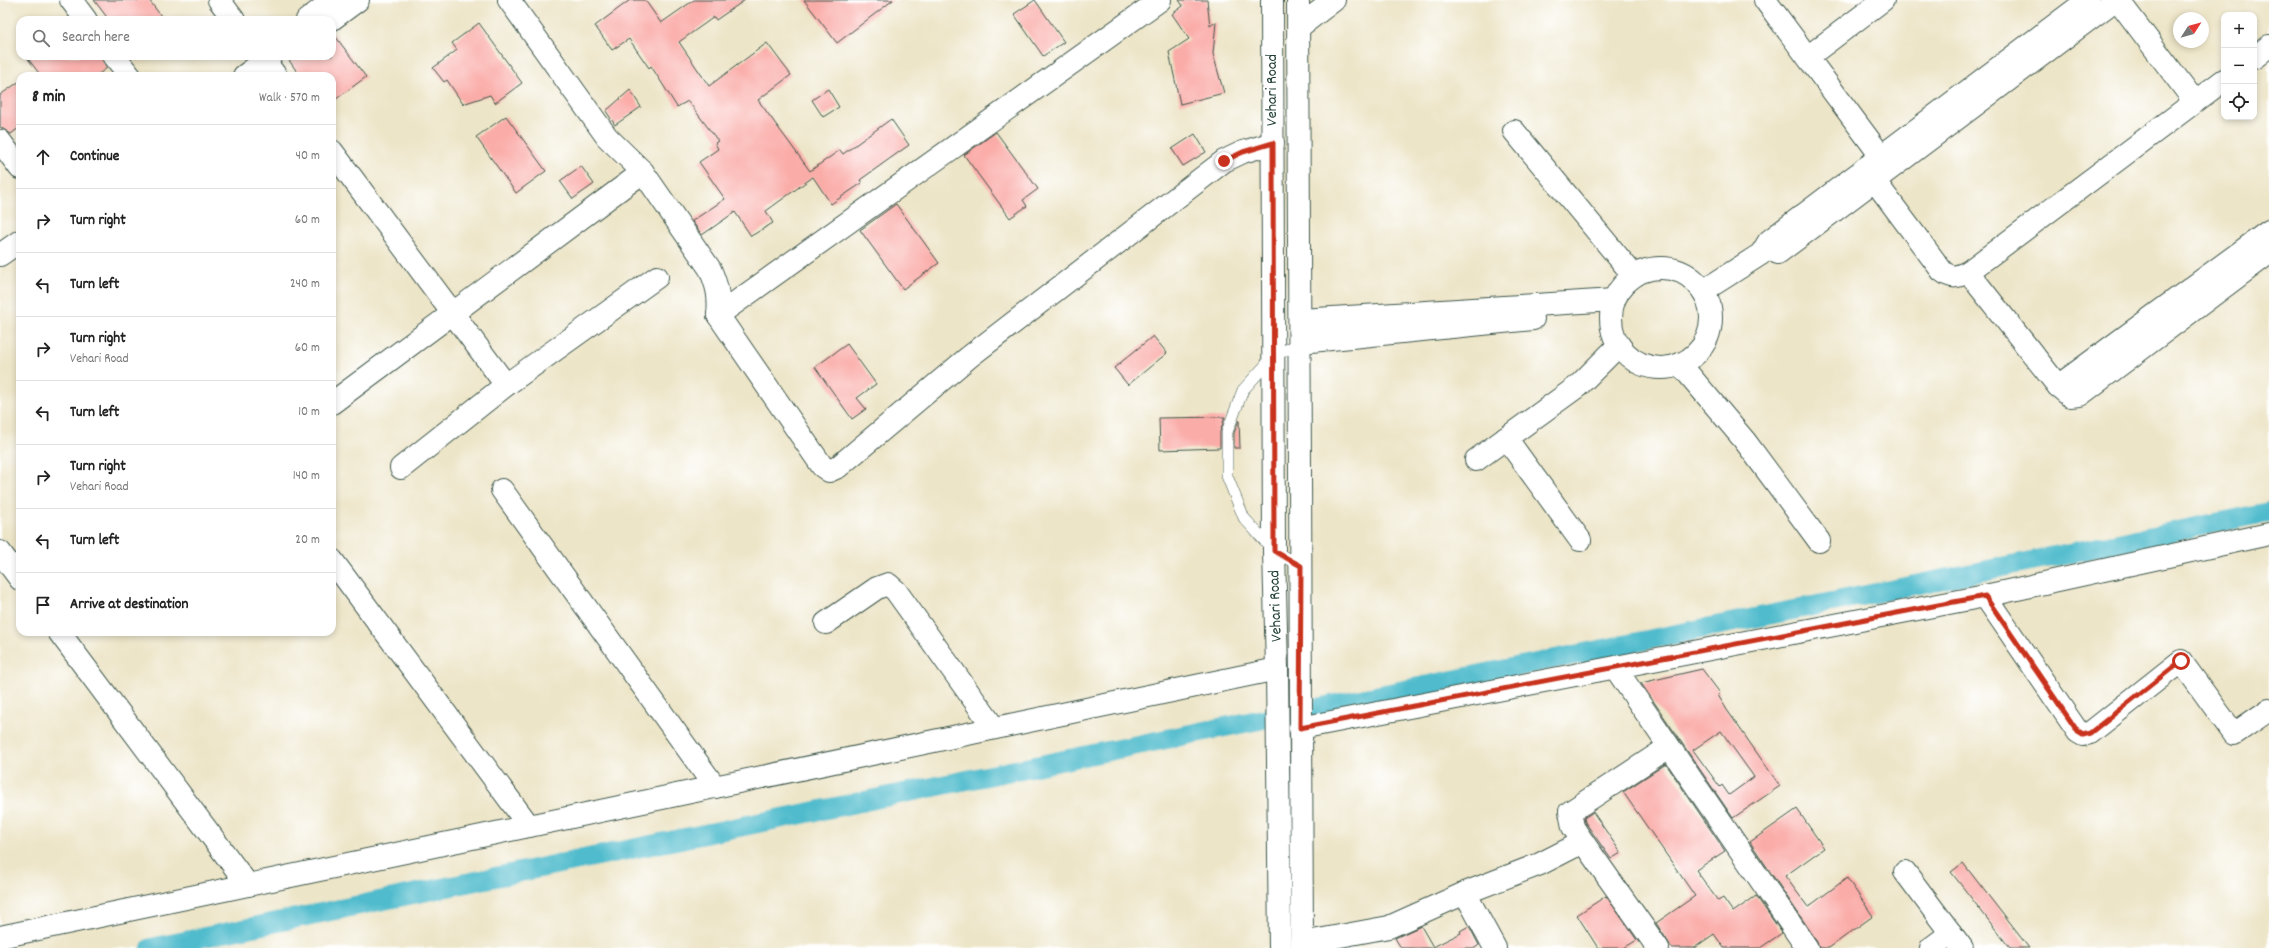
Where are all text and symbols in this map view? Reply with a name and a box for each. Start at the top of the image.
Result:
north arrow [2173,12,2209,48]
map controls [2221,12,2257,120]
button: + [2221,12,2257,48]
search box [16,16,336,60]
icon: search [30,27,52,49]
text: Search here [62,27,130,49]
button: − [2221,48,2257,84]
street label: Vehari Road [1261,54,1284,126]
button: locate [2221,84,2257,120]
text: 8 min [32,86,65,110]
text: Walk · 570 m [259,89,320,108]
icon: ahead [32,146,54,168]
text: Continue [70,146,119,168]
text: 40 m [296,147,320,166]
route end [1215,152,1233,170]
icon: right [32,210,54,232]
text: Turn right [70,210,126,232]
text: 60 m [295,211,320,230]
icon: left [32,274,54,296]
text: Turn left [70,274,119,296]
text: 240 m [290,275,320,294]
text: Turn right [70,328,126,350]
icon: right [32,338,54,360]
text: 60 m [295,339,320,358]
text: Vehari Road [70,350,129,369]
icon: left [32,402,54,424]
text: Turn left [70,402,119,424]
text: 10 m [298,403,320,422]
text: Turn right [70,456,126,478]
icon: right [32,466,54,488]
text: 140 m [293,467,320,486]
text: Vehari Road [70,478,129,497]
icon: left [32,530,54,552]
text: Turn left [70,530,119,552]
text: 20 m [295,531,320,550]
street label: Vehari Road [1263,570,1289,642]
icon: arrive [32,594,54,616]
text: Arrive at destination [70,594,188,616]
route start [2172,652,2190,670]

